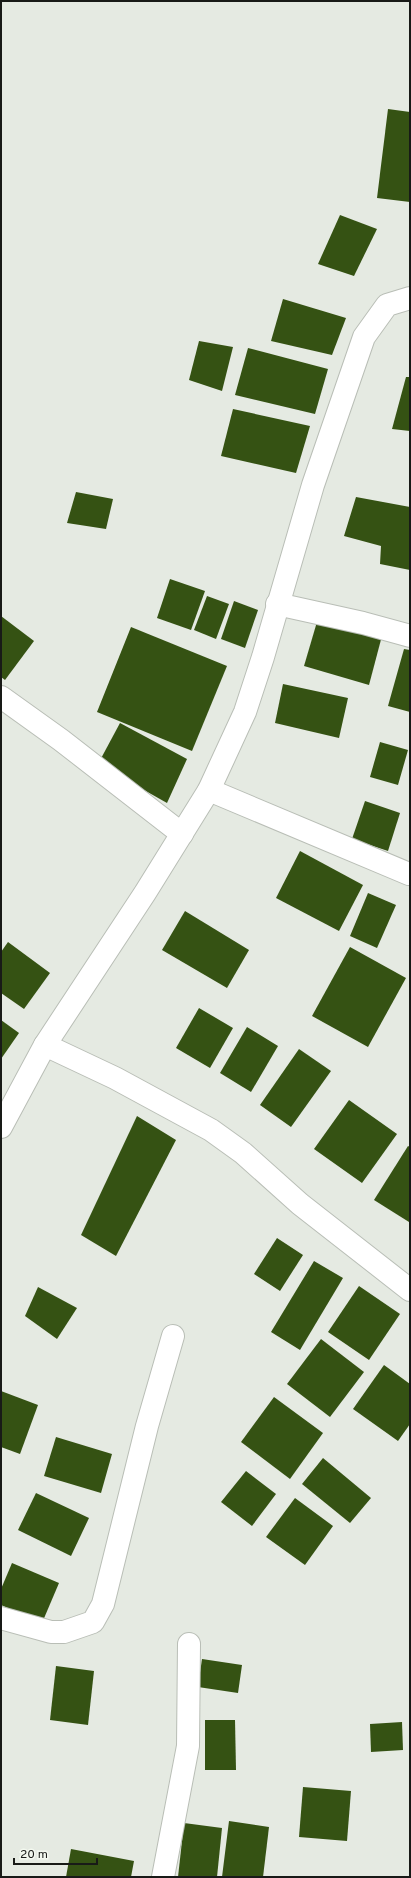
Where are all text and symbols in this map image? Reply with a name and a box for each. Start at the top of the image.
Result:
scale bar [14,1840,97,1866]
text: 20 m [20,1847,48,1863]

